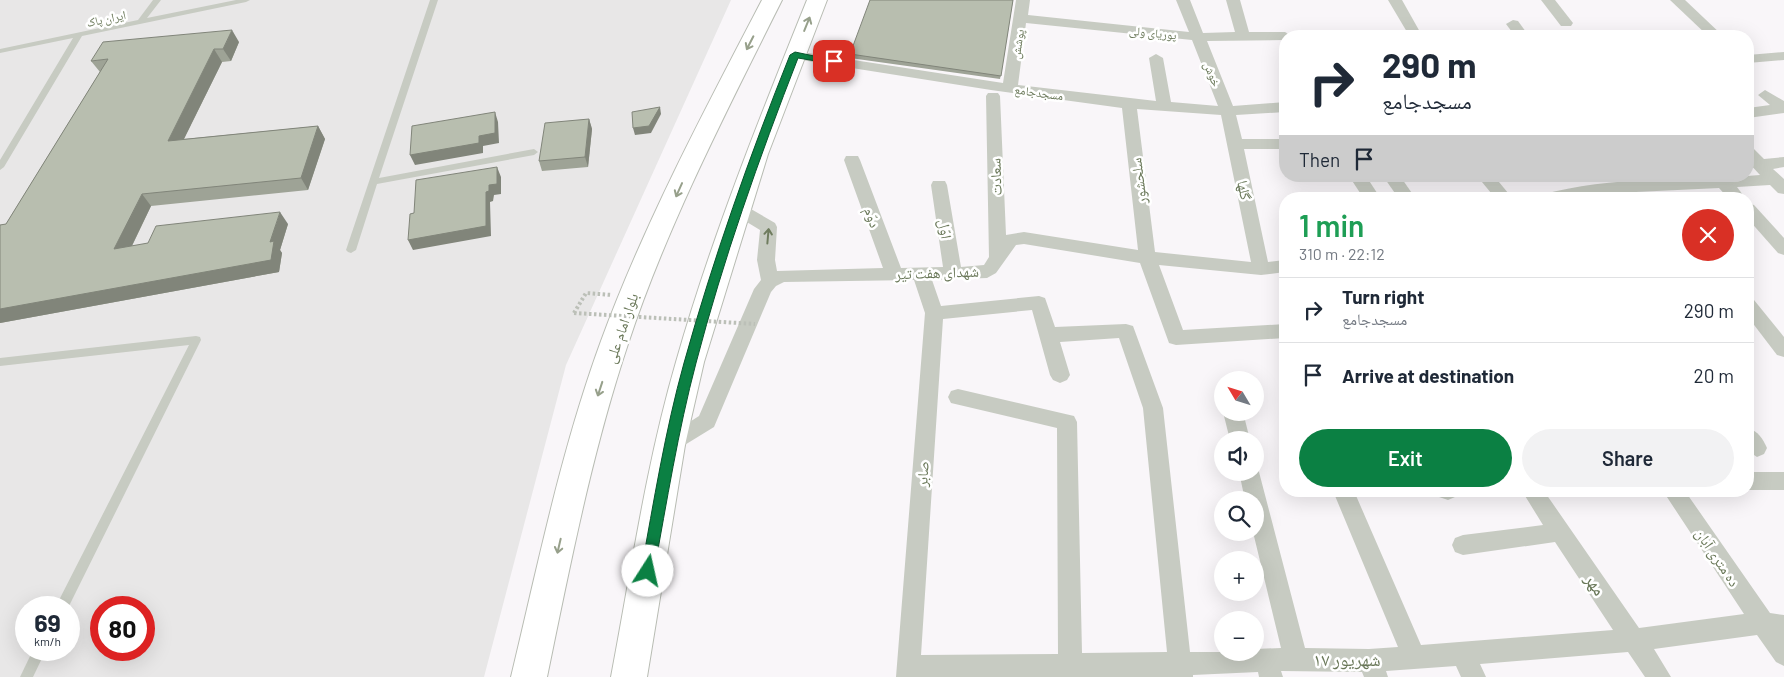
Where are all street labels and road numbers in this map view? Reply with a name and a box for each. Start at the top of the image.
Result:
street label: ایران پاک [85,7,127,30]
street label: پوریای ولی [1128,23,1178,43]
street label: پوشش [1008,28,1027,60]
street label: خوش [1201,60,1224,89]
street label: مسجدجامع [1014,82,1064,103]
street label: سلحشور [1126,157,1151,206]
street label: سعادت [985,158,1005,196]
street label: گلها [1233,179,1256,202]
street label: دوّم [859,204,885,230]
street label: اوّل [934,218,956,240]
street label: شهدای هفت تیر [894,262,979,284]
street label: بلوار امام علی [601,290,643,366]
street label: صابر [912,461,933,489]
street label: ده متری آبان [1690,525,1744,591]
street label: مهر [1580,568,1611,599]
street label: ۱۷ شهریور [1313,648,1381,670]

